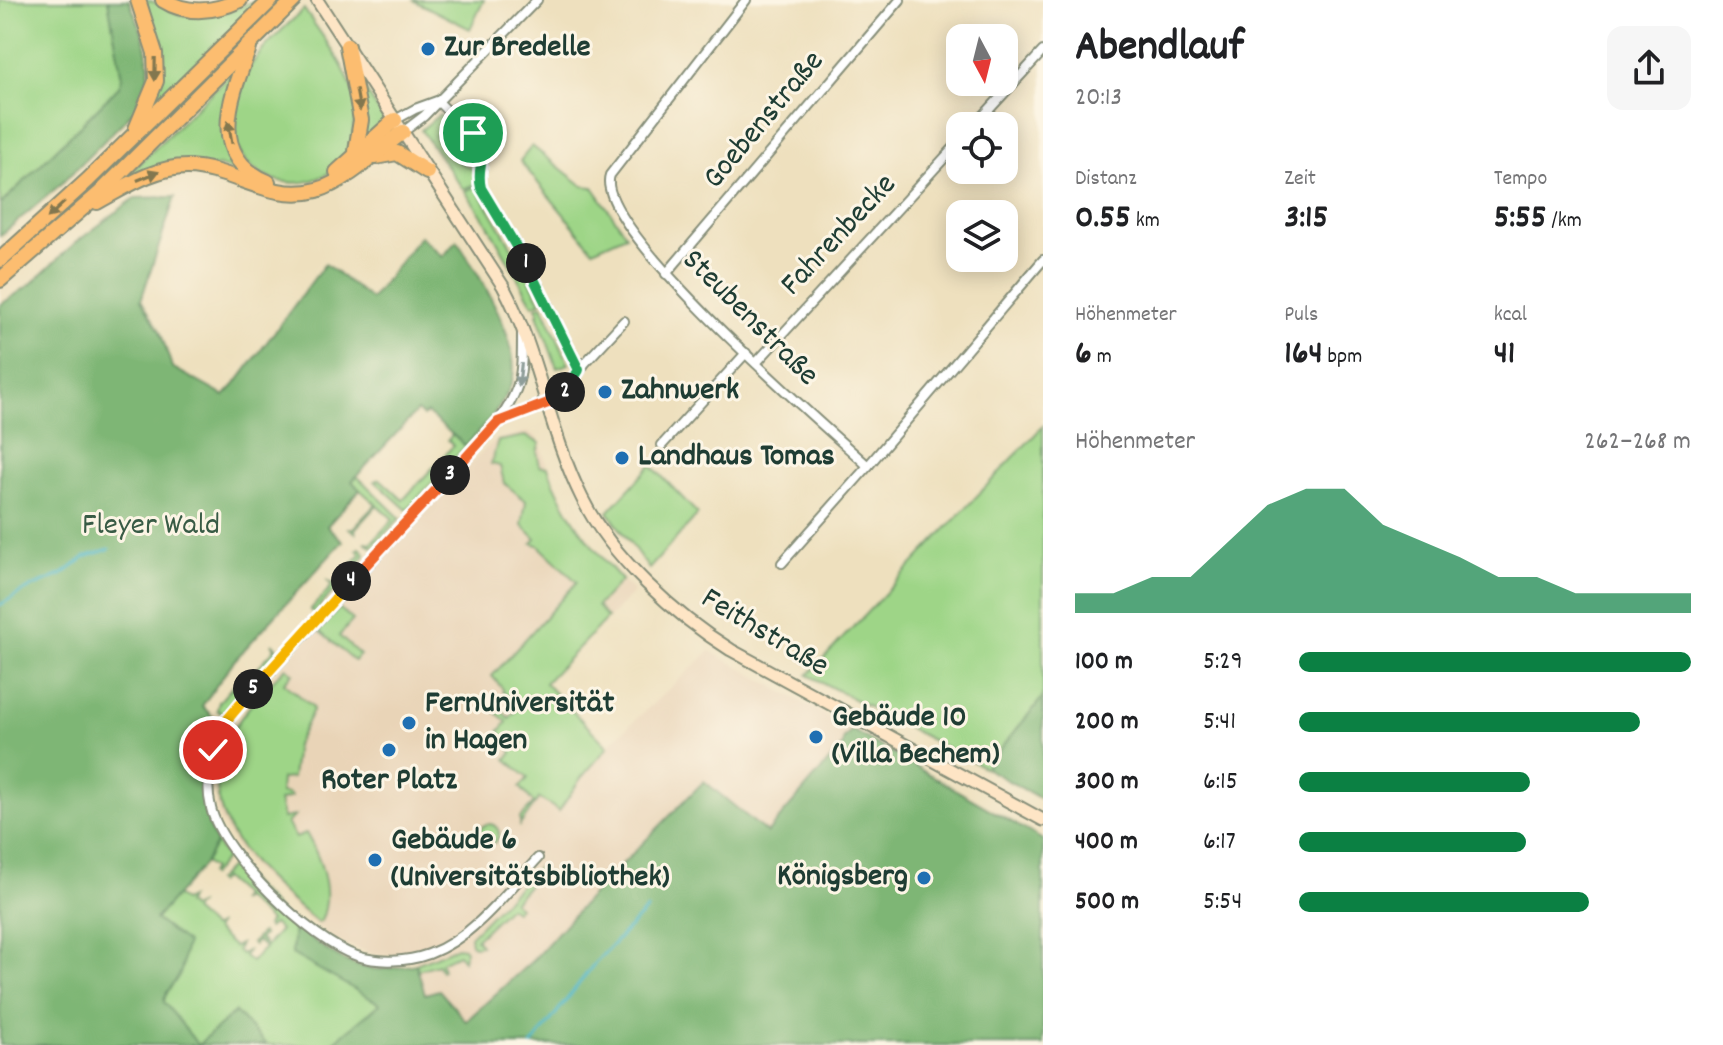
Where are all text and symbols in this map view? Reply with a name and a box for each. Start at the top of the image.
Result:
text: Abendlauf [1075,18,1244,81]
north arrow [946,24,1018,96]
map controls [946,24,1018,272]
place label: Zur Bredelle [444,26,591,72]
button: share [1607,26,1691,110]
marker: Zur Bredelle [419,40,437,58]
street label: Goebenstraße [693,42,837,200]
one-way arrow [149,57,161,82]
text: 20:13 [1075,80,1122,117]
one-way arrow [352,88,364,113]
pin [439,99,507,167]
icon: arrive [451,111,495,155]
button: locate [946,112,1018,184]
one-way arrow [223,119,236,144]
street label: Fahrenbecke [771,164,909,308]
text: Distanz [1075,164,1137,195]
text: Zeit [1284,164,1316,195]
text: Tempo [1494,164,1547,195]
one-way arrow [136,169,160,182]
text: 0.55 [1075,195,1131,244]
text: 3:15 [1284,195,1328,244]
text: 5:55 [1494,195,1547,244]
one-way arrow [47,200,66,218]
button: layers [946,200,1018,272]
text: km [1131,206,1160,237]
text: /km [1547,206,1582,237]
street label: Steubenstraße [670,240,828,398]
pin: 1 [506,243,546,283]
text: 1 [524,247,528,278]
text: Höhenmeter [1075,300,1177,331]
text: Puls [1284,300,1318,331]
text: kcal [1494,300,1527,331]
text: 6 [1075,331,1092,380]
text: 164 [1284,331,1323,380]
text: 41 [1494,331,1515,380]
text: m [1092,342,1112,373]
text: bpm [1323,342,1362,373]
one-way arrow [513,362,526,387]
place label: Zahnwerk [621,369,739,415]
pin: 2 [545,372,585,412]
text: 2 [560,376,570,407]
marker: Zahnwerk [596,383,614,401]
text: Höhenmeter [1075,424,1195,461]
text: 262–268 m [1584,424,1691,461]
place label: Landhaus Tomas [638,435,835,481]
marker: Landhaus Tomas [613,449,631,467]
pin: 3 [430,455,470,495]
text: 3 [445,459,455,490]
park label: Fleyer Wald [82,504,220,550]
pin: 4 [331,561,371,601]
text: 4 [346,565,356,596]
street label: Feithstraße [691,578,837,690]
text: 100 m [1075,644,1133,681]
text: 5:29 [1203,644,1243,681]
pin: 5 [233,669,273,709]
text: 5 [248,673,258,704]
place label: FernUniversität in Hagen [425,682,614,765]
place label: Gebäude 10 (Villa Bechem) [832,696,1000,779]
text: 200 m [1075,704,1139,741]
text: 5:41 [1203,704,1236,741]
marker: FernUniversität in Hagen [400,714,418,732]
pin [179,716,247,784]
icon: check [191,728,235,772]
marker: Gebäude 10 (Villa Bechem) [807,728,825,746]
marker: Roter Platz [380,741,398,759]
place label: Roter Platz [321,759,458,805]
text: 300 m [1075,764,1139,801]
text: 6:15 [1203,764,1238,801]
place label: Gebäude 6 (Universitätsbibliothek) [391,819,670,902]
text: 400 m [1075,824,1138,861]
text: 6:17 [1203,824,1236,861]
marker: Gebäude 6 (Universitätsbibliothek) [366,851,384,869]
place label: Königsberg [777,855,908,901]
marker: Königsberg [915,869,933,887]
text: 500 m [1075,884,1139,921]
text: 5:54 [1203,884,1242,921]

